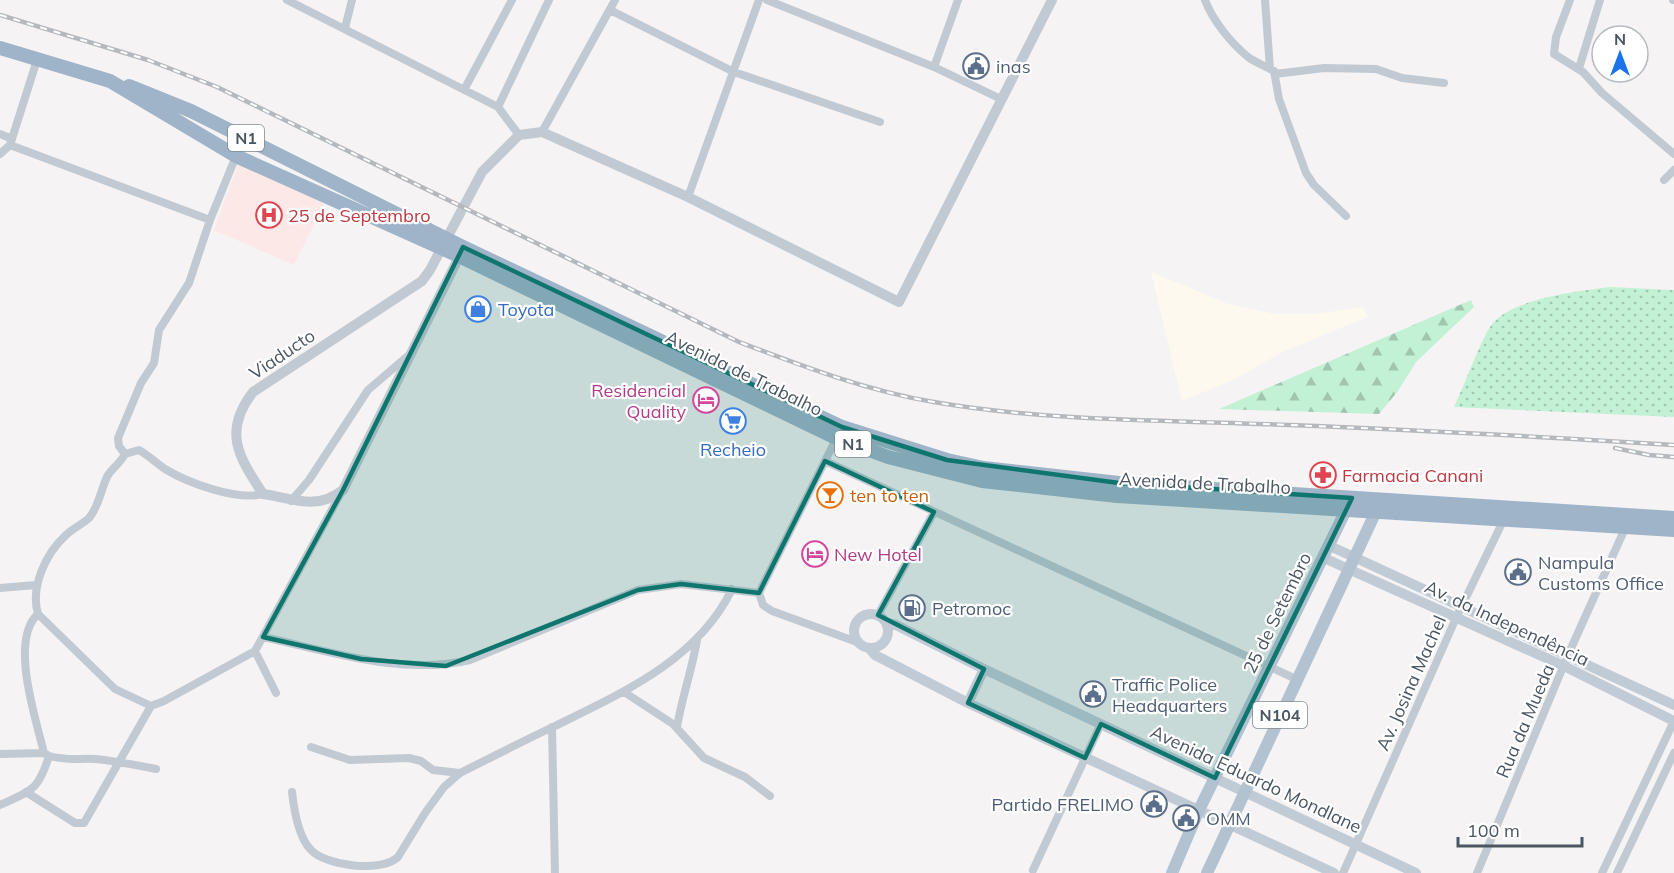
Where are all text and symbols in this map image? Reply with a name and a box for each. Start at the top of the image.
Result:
north arrow [1590,24,1650,84]
text: N [1614,29,1626,49]
public building icon: inas [961,51,991,81]
place label: inas [996,55,1031,78]
road number: N1 [228,125,264,151]
hospital icon: 25 de Septembro [254,200,284,230]
place label: 25 de Septembro [288,204,431,227]
shop icon: Toyota [463,294,493,324]
place label: Toyota [498,298,554,321]
street label: Viaducto [245,324,319,384]
street label: Avenida de Trabalho [662,325,826,421]
place label: Residencial Quality [591,379,686,423]
hotel icon: Residencial Quality [691,385,721,415]
supermarket icon: Recheio [718,406,748,436]
road number: N1 [835,431,871,457]
place label: Recheio [700,438,766,461]
pharmacy icon: Farmacia Canani [1308,460,1338,490]
place label: Farmacia Canani [1342,464,1483,487]
street label: Avenida de Trabalho [1119,467,1291,499]
bar icon: ten to ten [815,480,845,510]
place label: ten to ten [850,484,929,507]
hotel icon: New Hotel [800,539,830,569]
place label: New Hotel [834,543,922,566]
street label: 25 de Setembro [1238,549,1316,677]
place label: Nampula Customs Office [1538,551,1664,595]
public building icon: Nampula Customs Office [1503,557,1533,587]
street label: Av. da Independência [1421,575,1593,671]
fuel station icon: Petromoc [897,593,927,623]
place label: Petromoc [932,597,1011,620]
street label: Av. Josina Machel [1371,612,1451,754]
street label: Rua da Mueda [1491,660,1559,782]
place label: Traffic Police Headquarters [1112,673,1228,717]
public building icon: Traffic Police Headquarters [1078,679,1108,709]
road number: N104 [1253,702,1307,728]
street label: Avenida Eduardo Mondlane [1147,720,1365,838]
public building icon: Partido FRELIMO [1139,789,1169,819]
place label: Partido FRELIMO [992,793,1134,816]
public building icon: OMM [1171,803,1201,833]
place label: OMM [1206,807,1251,830]
scale bar [1458,810,1582,848]
text: 100 m [1467,819,1520,842]

